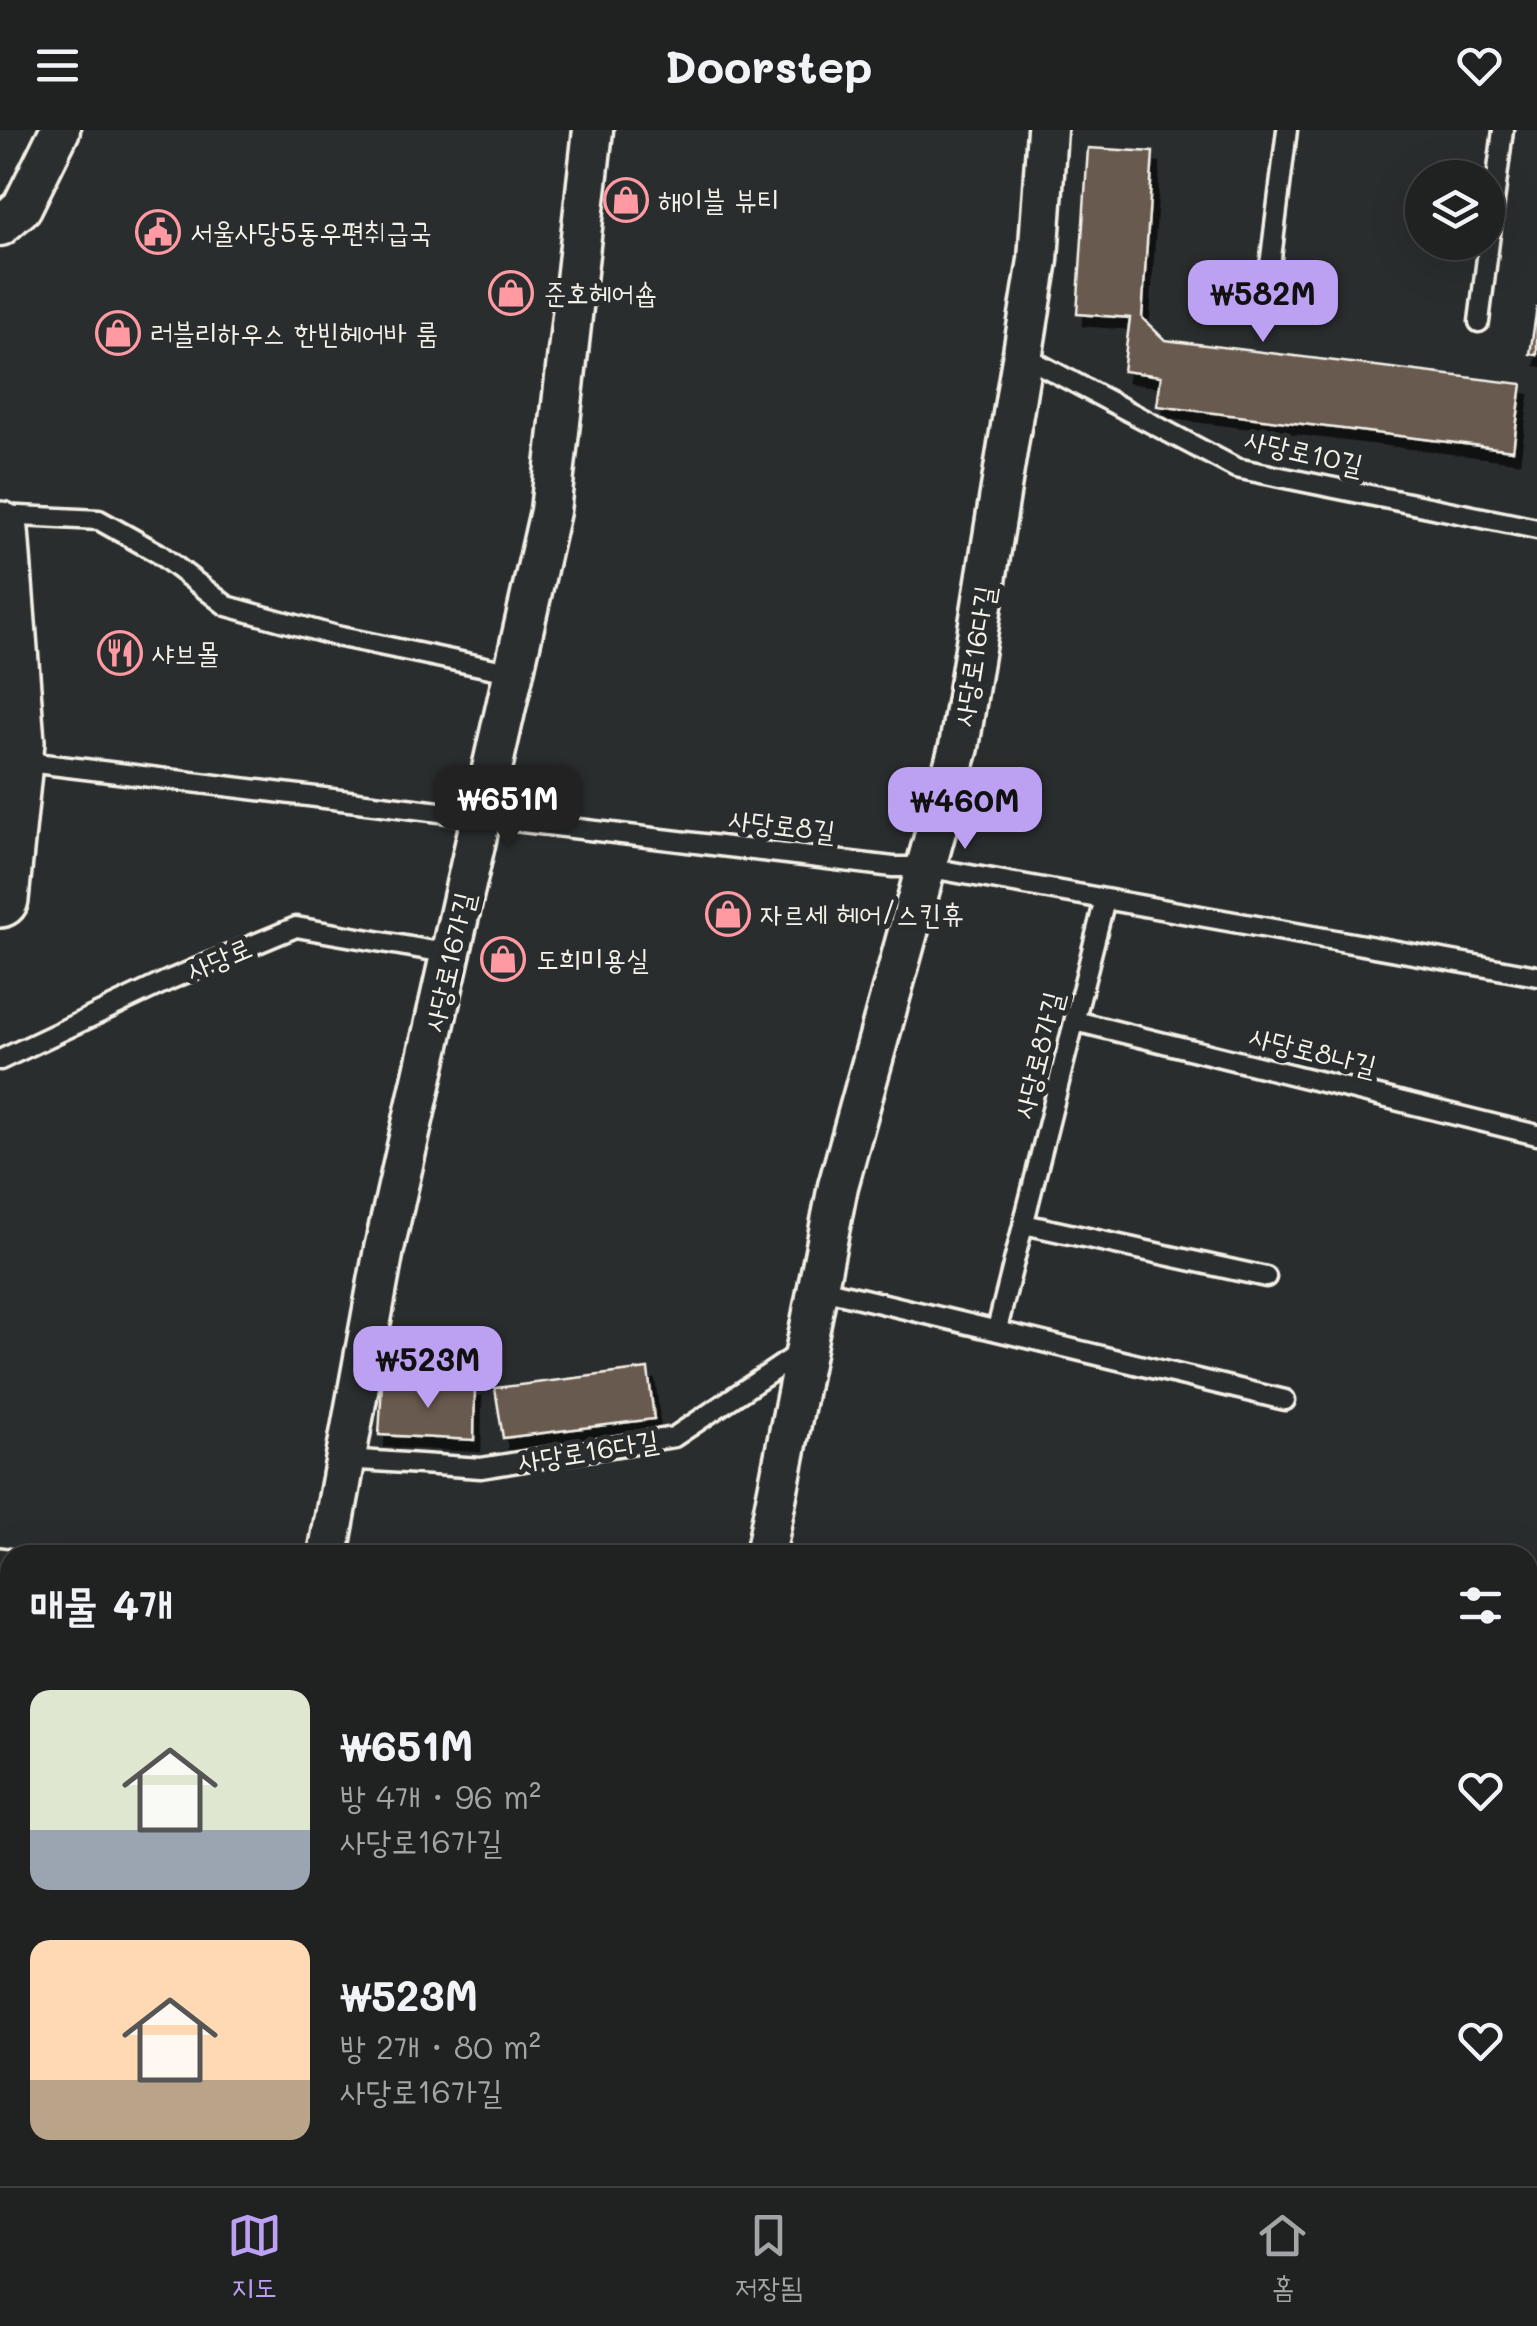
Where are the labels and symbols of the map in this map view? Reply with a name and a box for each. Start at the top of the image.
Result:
shop icon: 해이블 뷰티 [603,177,649,223]
place label: 해이블 뷰티 [658,181,780,217]
public building icon: 서울사당5동우편취급국 [135,209,181,255]
place label: 서울사당5동우편취급국 [190,213,432,249]
pin: ₩582M [1193,260,1333,345]
shop icon: 준호헤어숍 [488,270,534,316]
place label: 준호헤어숍 [544,274,657,310]
shop icon: 러블리하우스 한빈헤어바 룸 [95,310,141,356]
place label: 러블리하우스 한빈헤어바 룸 [150,314,438,350]
street label: 사당로10길 [1242,420,1367,482]
street label: 사당로16다길 [944,583,1002,729]
restaurant icon: 샤브몰 [97,630,143,676]
place label: 샤브몰 [152,634,220,670]
pin: ₩651M [438,765,578,850]
pin: ₩460M [895,767,1035,852]
street label: 사당로8길 [727,800,837,848]
street label: 사당로16가길 [415,888,482,1035]
shop icon: 자르세 헤어/스킨휴 [705,891,751,937]
place label: 자르세 헤어/스킨휴 [760,895,964,931]
street label: 사당로 [180,928,257,988]
shop icon: 도희미용실 [480,936,526,982]
place label: 도희미용실 [536,940,649,976]
street label: 사당로8가길 [1004,988,1070,1122]
street label: 사당로8나길 [1246,1017,1380,1083]
pin: ₩523M [358,1326,498,1411]
street label: 사당로16다길 [515,1421,661,1479]

